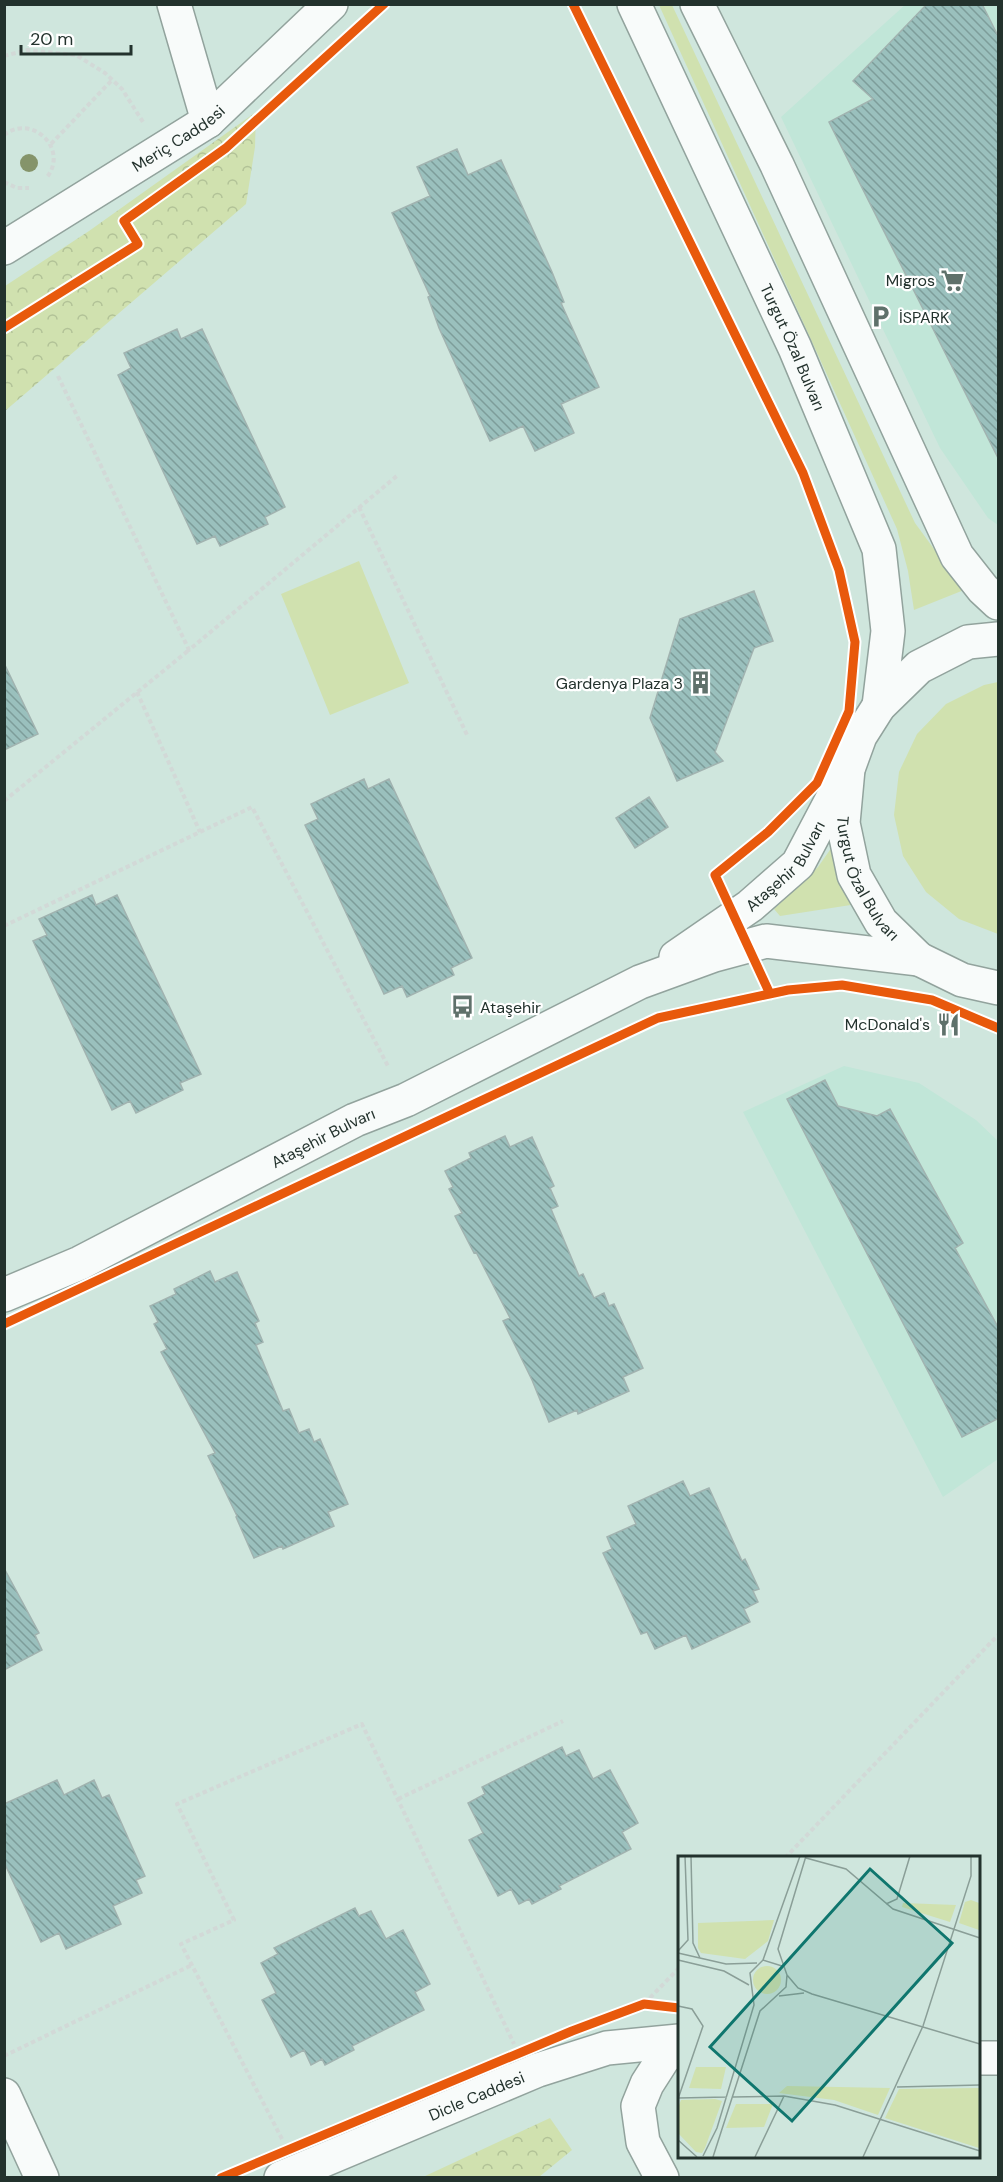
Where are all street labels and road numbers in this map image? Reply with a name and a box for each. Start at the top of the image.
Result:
street label: Meriç Caddesi [128,101,230,177]
street label: Turgut Özal Bulvarı [755,280,830,414]
street label: Turgut Özal Bulvarı [832,815,904,945]
street label: Ataşehir Bulvarı [741,817,830,916]
street label: Ataşehir Bulvarı [268,1103,378,1173]
street label: Dicle Caddesi [425,2067,528,2126]

